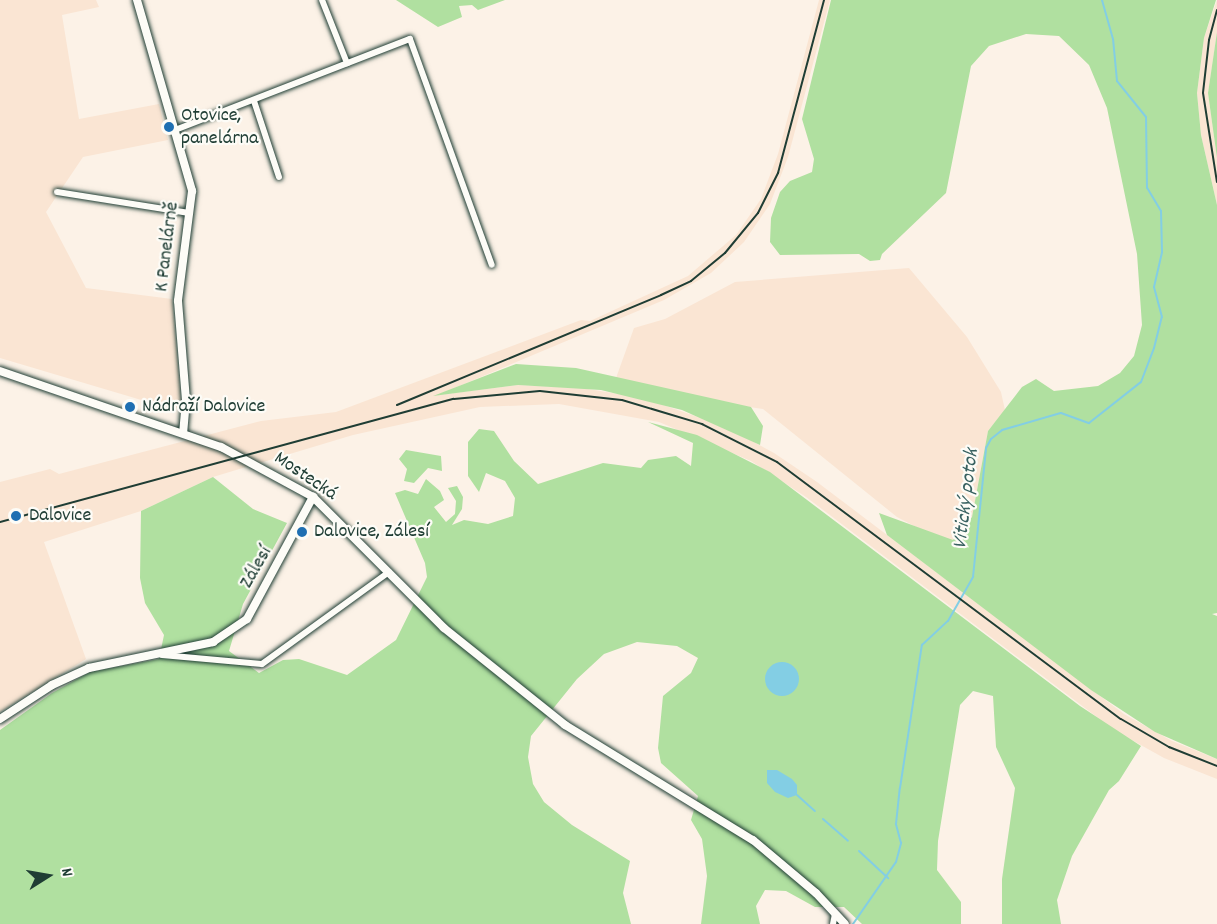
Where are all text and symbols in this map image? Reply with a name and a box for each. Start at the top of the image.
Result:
place label: Otovice, panelárna [181,104,258,151]
marker: Otovice, panelárna [162,120,176,134]
street label: K Panelárně [151,201,185,293]
place label: Nádraží Dalovice [142,395,265,419]
marker: Nádraží Dalovice [123,400,137,414]
street label: Mostecká [269,447,341,507]
water label: Vitický potok [948,448,986,550]
place label: Dalovice [29,504,91,528]
marker: Dalovice [7,507,25,525]
place label: Dalovice, Zálesí [314,520,429,544]
marker: Dalovice, Zálesí [295,525,309,539]
street label: Zálesí [235,543,279,593]
north arrow [18,846,78,906]
text: N [54,866,78,879]

